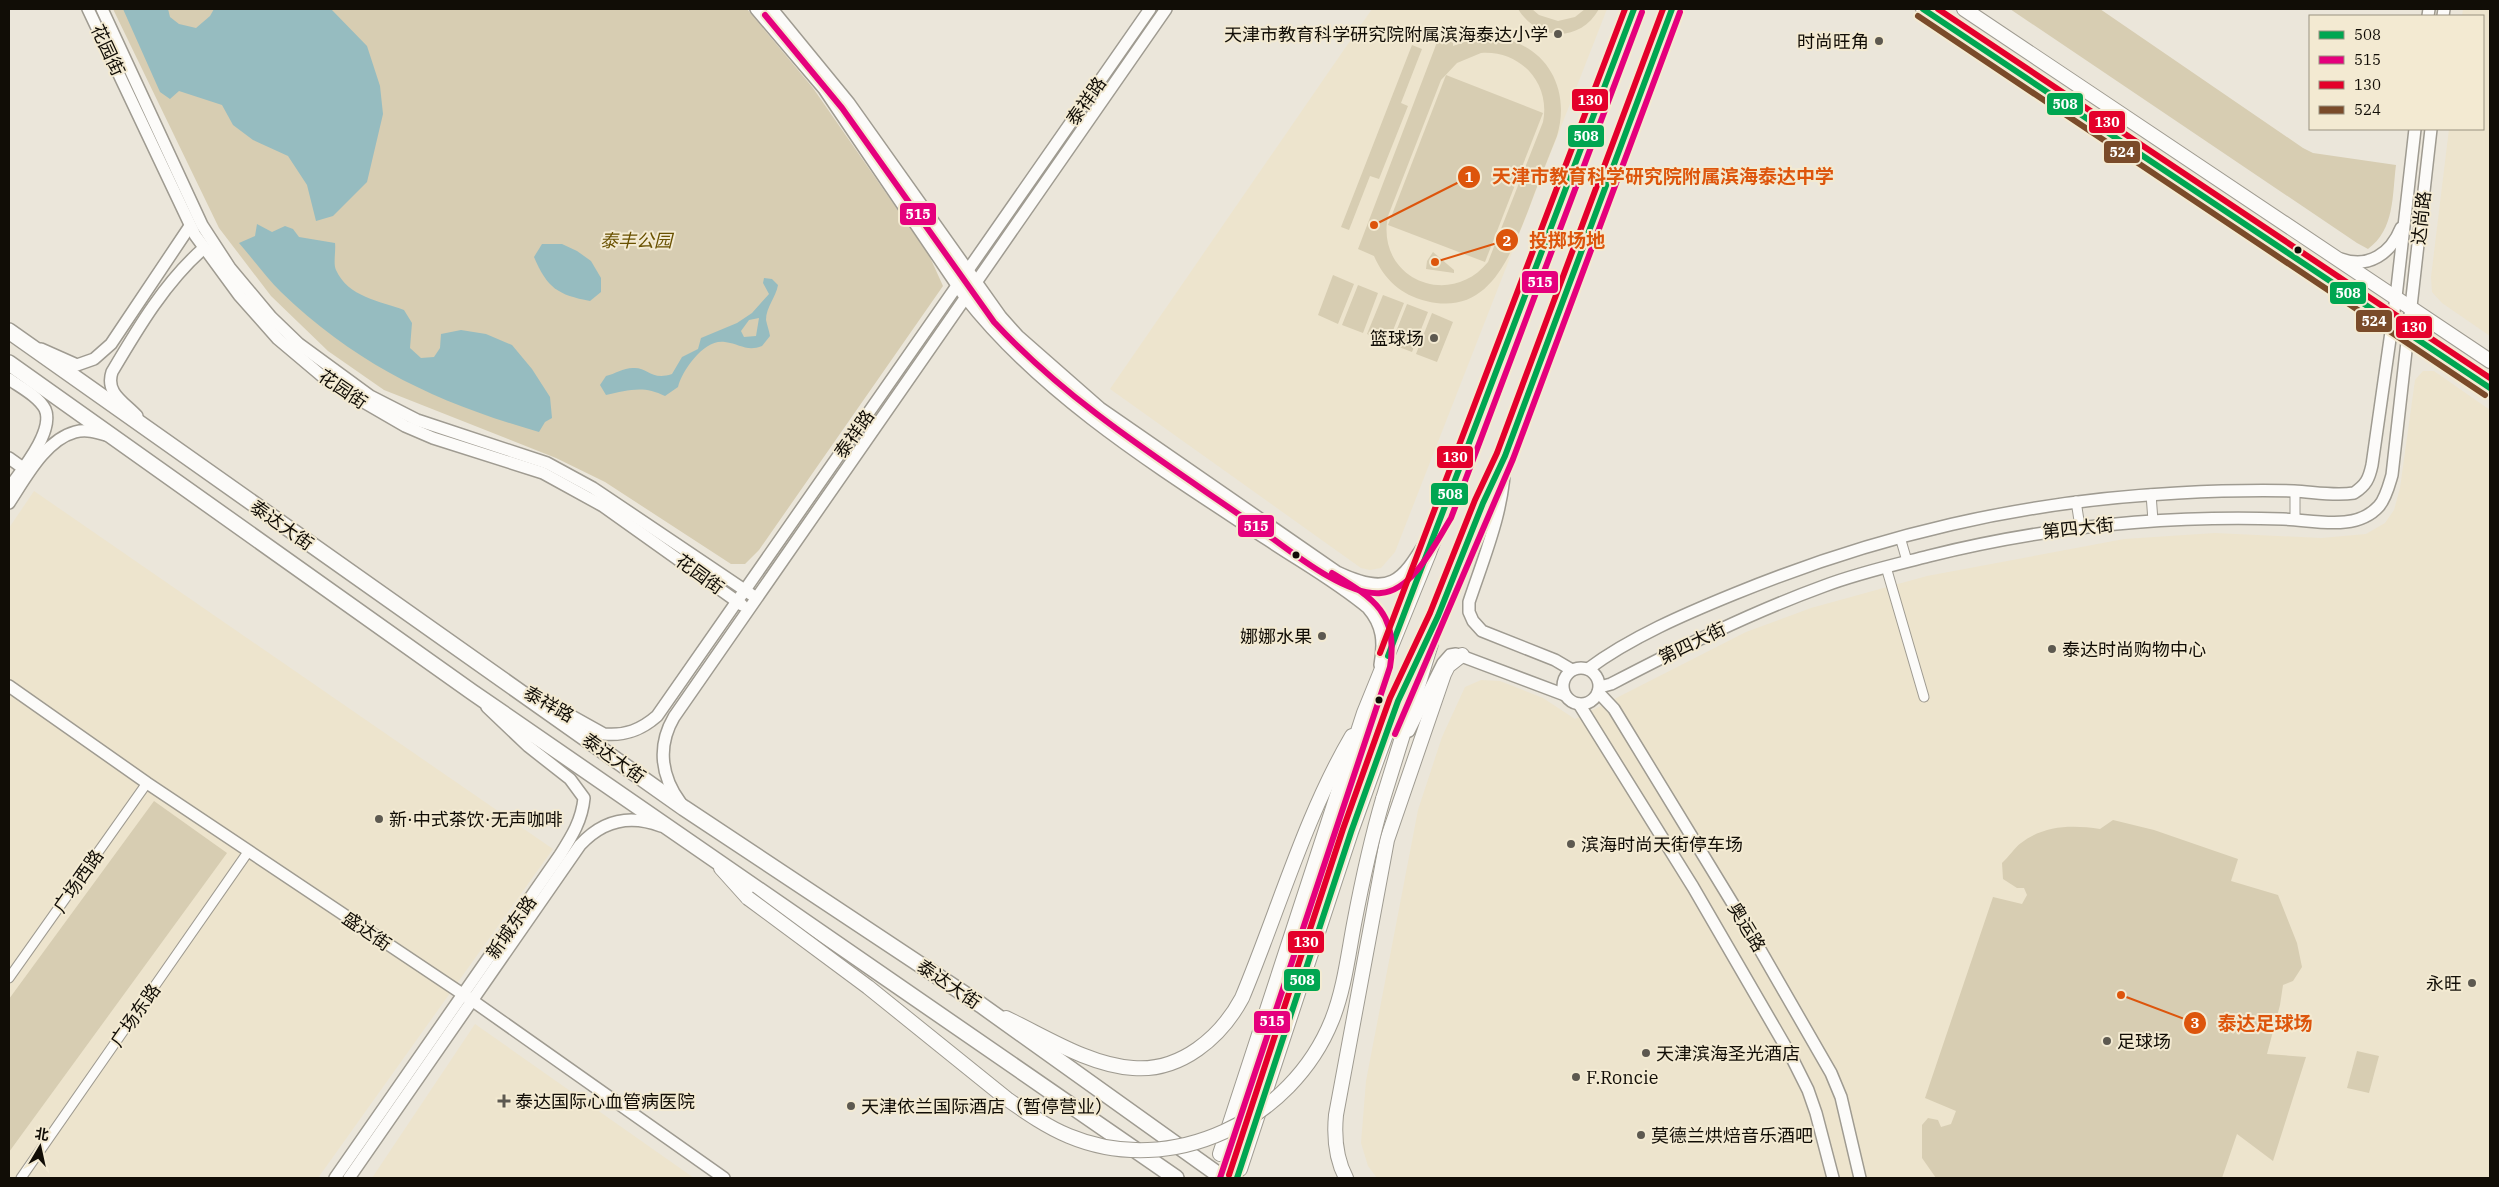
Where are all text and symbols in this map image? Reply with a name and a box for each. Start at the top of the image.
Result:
legend [2309,15,2484,130]
street label: 花园街 [86,21,130,79]
place label: 天津市教育科学研究院附属滨海泰达小学 [1224,23,1548,46]
text: 508 [2354,25,2381,44]
marker: 天津市教育科学研究院附属滨海泰达小学 [1552,28,1564,40]
place label: 时尚旺角 [1797,30,1869,53]
marker: 时尚旺角 [1873,35,1885,47]
text: 515 [2354,50,2381,69]
street label: 泰祥路 [1061,72,1111,130]
text: 130 [2354,75,2381,94]
line badge: 130 [1571,88,1609,112]
text: 130 [1577,91,1603,109]
line badge: 508 [2046,92,2084,116]
text: 508 [2052,95,2078,113]
text: 524 [2354,100,2381,119]
line badge: 130 [2088,110,2126,134]
text: 130 [2094,113,2120,131]
line badge: 508 [1567,124,1605,148]
text: 508 [1573,127,1599,145]
line badge: 524 [2103,140,2141,164]
text: 524 [2109,143,2135,161]
callout: 天津市教育科学研究院附属滨海泰达中学 [1457,160,1844,194]
text: 天津市教育科学研究院附属滨海泰达中学 [1492,164,1834,188]
text: 1 [1464,167,1474,186]
street label: 达尚路 [2407,190,2435,246]
line badge: 515 [899,202,937,226]
text: 515 [905,205,931,223]
callout: 投掷场地 [1494,223,1615,257]
text: 投掷场地 [1529,228,1605,252]
park label: 泰丰公园 [600,229,675,252]
text: 2 [1502,231,1512,250]
unlabelled marker [2293,245,2303,255]
line badge: 515 [1521,270,1559,294]
text: 515 [1527,273,1553,291]
line badge: 508 [2329,281,2367,305]
text: 508 [2335,284,2361,302]
line badge: 524 [2355,309,2393,333]
text: 524 [2361,312,2387,330]
line badge: 130 [2395,315,2433,339]
text: 130 [2401,318,2427,336]
place label: 篮球场 [1370,327,1424,350]
marker: 篮球场 [1428,332,1440,344]
street label: 花园街 [314,364,372,414]
street label: 泰祥路 [829,405,879,463]
line badge: 130 [1436,445,1474,469]
text: 130 [1442,448,1468,466]
line badge: 508 [1430,482,1469,506]
text: 508 [1437,485,1463,503]
street label: 泰达大街 [246,495,318,555]
street label: 第四大街 [2041,513,2115,543]
line badge: 515 [1237,514,1275,538]
text: 515 [1243,517,1269,535]
street label: 花园街 [671,549,729,599]
unlabelled marker [1291,550,1301,560]
street label: 第四大街 [1655,617,1729,669]
place label: 娜娜水果 [1240,625,1312,648]
marker: 娜娜水果 [1316,630,1328,642]
place label: 泰达时尚购物中心 [2062,638,2206,661]
marker: 泰达时尚购物中心 [2046,643,2058,655]
street label: 泰祥路 [520,681,578,727]
unlabelled marker [1374,695,1384,705]
street label: 泰达大街 [578,728,650,788]
place label: 新·中式茶饮·无声咖啡 [389,808,563,831]
marker: 新·中式茶饮·无声咖啡 [373,813,385,825]
place label: 滨海时尚天街停车场 [1581,833,1743,856]
marker: 滨海时尚天街停车场 [1565,838,1577,850]
street label: 广场西路 [48,845,108,917]
street label: 新城东路 [481,891,541,963]
street label: 奥运路 [1723,898,1771,956]
street label: 盛达街 [338,906,396,956]
line badge: 130 [1287,930,1325,954]
text: 130 [1293,933,1319,951]
street label: 泰达大街 [913,954,985,1014]
line badge: 508 [1283,968,1321,992]
text: 508 [1289,971,1315,989]
place label: 永旺 [2426,972,2462,995]
marker: 永旺 [2466,977,2478,989]
street label: 广场东路 [105,979,165,1051]
callout: 泰达足球场 [2183,1006,2323,1040]
line badge: 515 [1253,1010,1291,1034]
text: 泰达足球场 [2217,1011,2313,1035]
text: 515 [1259,1012,1285,1030]
text: 3 [2190,1013,2200,1032]
place label: 足球场 [2117,1030,2171,1053]
marker: 足球场 [2101,1035,2113,1047]
place label: 天津滨海圣光酒店 [1656,1042,1800,1065]
marker: 天津滨海圣光酒店 [1640,1047,1652,1059]
place label: F.Roncie [1586,1066,1658,1089]
marker: F.Roncie [1570,1071,1582,1083]
place label: 泰达国际心血管病医院 [515,1090,695,1113]
marker: 泰达国际心血管病医院 [497,1094,511,1108]
place label: 天津依兰国际酒店（暂停营业） [861,1095,1113,1118]
marker: 天津依兰国际酒店（暂停营业） [845,1100,857,1112]
north arrow [15,1122,65,1172]
text: 北 [34,1124,50,1144]
place label: 莫德兰烘焙音乐酒吧 [1651,1124,1813,1147]
marker: 莫德兰烘焙音乐酒吧 [1635,1129,1647,1141]

